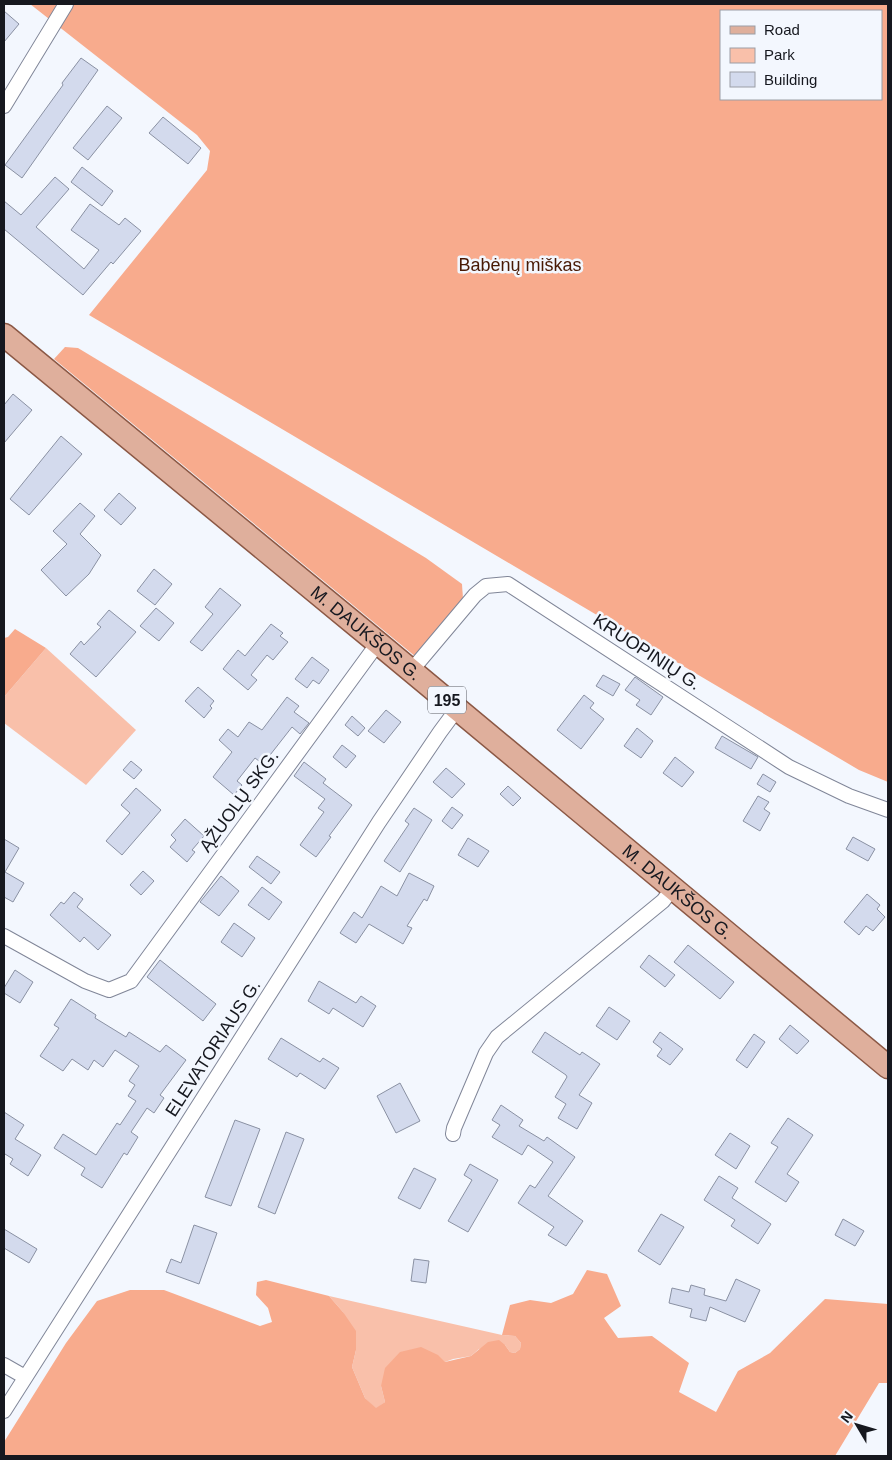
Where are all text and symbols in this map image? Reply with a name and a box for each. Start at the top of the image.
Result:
legend [720,10,882,100]
text: Road [764,21,800,38]
text: Park [764,46,795,63]
text: Building [764,71,817,88]
park label: Babėnų miškas [458,255,582,275]
street label: M. DAUKŠOS G. [307,582,425,685]
street label: KRUOPINIŲ G. [590,610,704,694]
road number: 195 [428,686,466,714]
street label: ĄŽUOLŲ SKG. [195,746,283,856]
street label: M. DAUKŠOS G. [618,840,737,944]
street label: ELEVATORIAUS G. [161,976,265,1120]
north arrow [832,1400,882,1450]
text: N [837,1408,856,1426]

